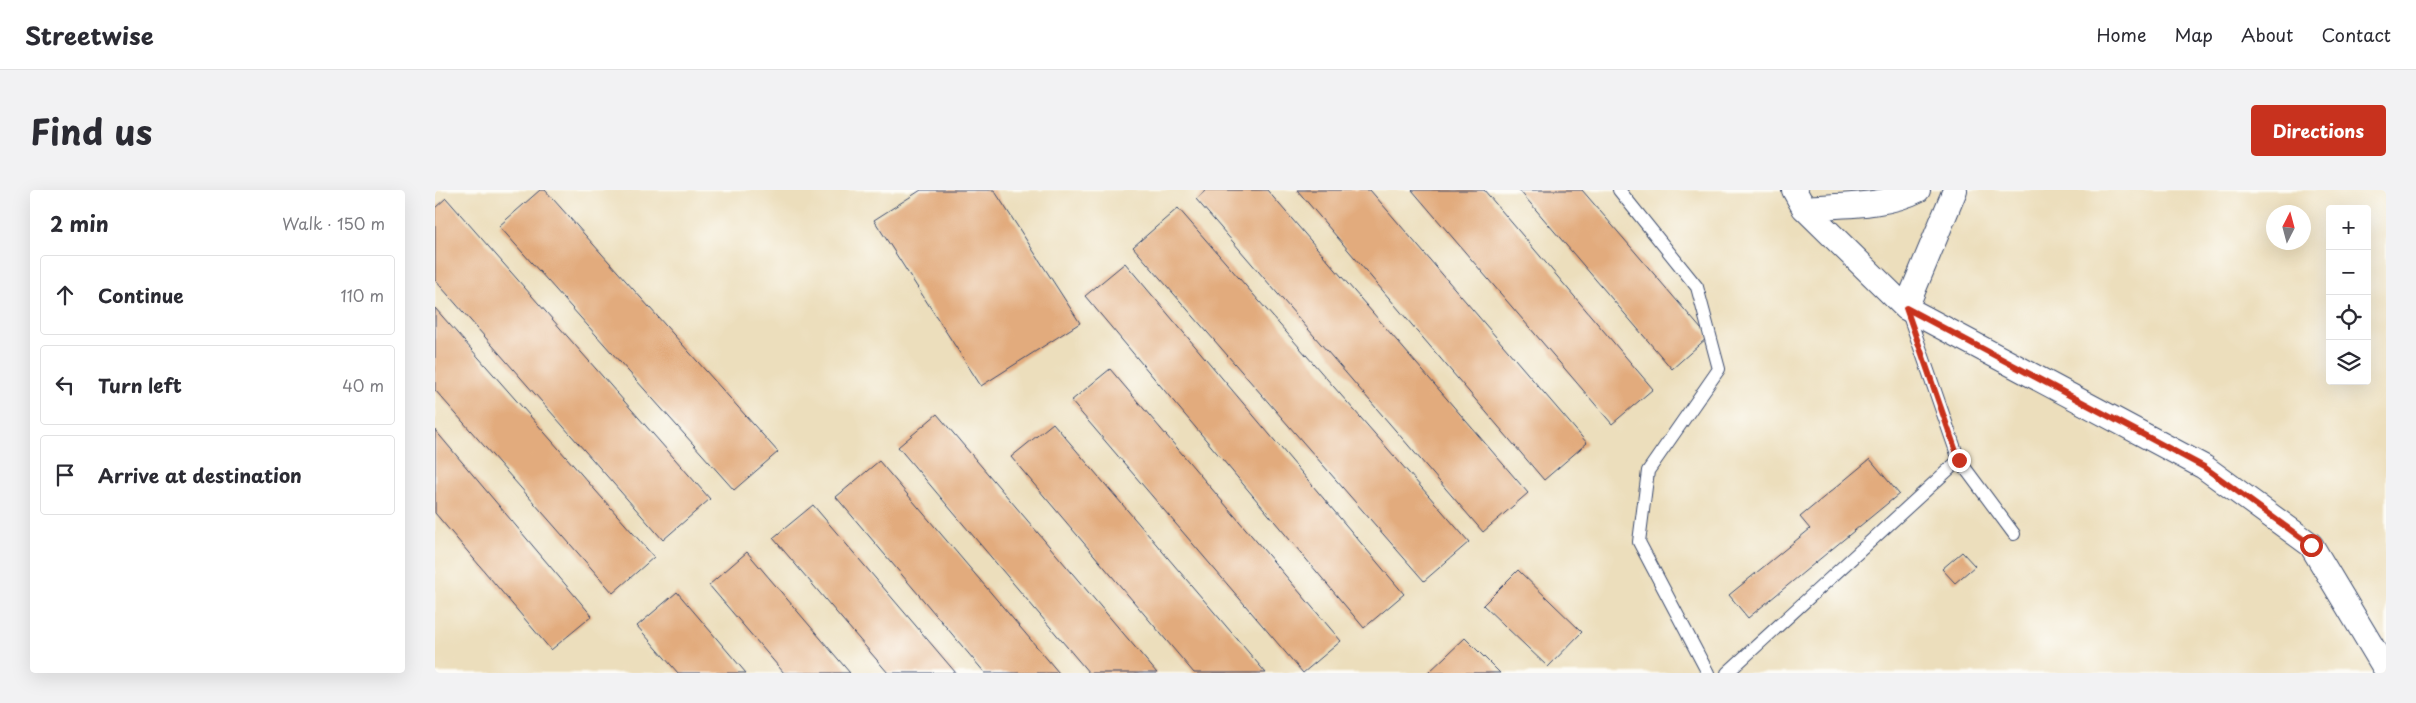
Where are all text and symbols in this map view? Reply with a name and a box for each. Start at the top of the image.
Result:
text: Streetwise [25,17,154,53]
text: Home [2096,21,2146,48]
text: Map [2174,21,2213,48]
text: About [2241,21,2293,48]
text: Contact [2321,21,2391,48]
text: Find us [30,104,152,157]
button: Directions [2251,105,2386,156]
north arrow [2266,205,2311,250]
map controls [2326,205,2371,385]
button: + [2326,205,2371,250]
text: 2 min [50,207,109,239]
text: Walk · 150 m [282,211,385,235]
button: − [2326,250,2371,295]
icon: ahead [51,281,79,309]
text: Continue [98,281,184,309]
text: 110 m [341,283,384,307]
button: locate [2326,295,2371,340]
button: layers [2326,340,2371,385]
icon: left [51,371,79,399]
text: Turn left [98,371,182,399]
text: 40 m [342,373,384,397]
route end [1948,449,1971,472]
icon: arrive [51,461,79,489]
text: Arrive at destination [98,461,302,489]
route start [2300,534,2323,557]

